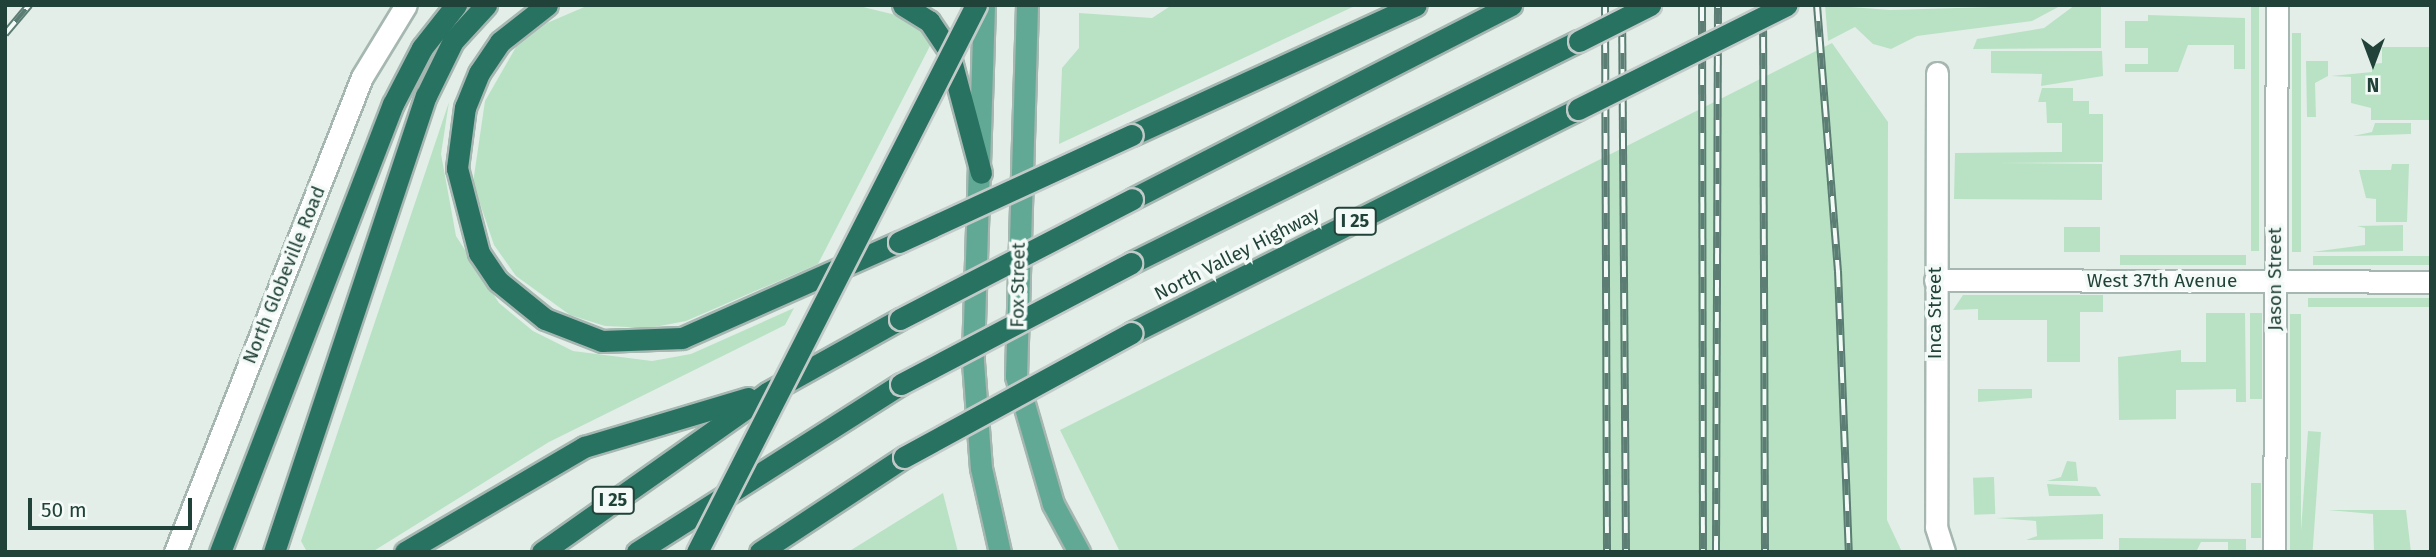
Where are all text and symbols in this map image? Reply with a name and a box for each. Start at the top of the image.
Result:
north arrow [2338,28,2408,98]
text: N [2367,73,2379,96]
street label: North Globeville Road [238,183,330,367]
street label: North Valley Highway [1151,202,1323,306]
road number: I 25 [1332,206,1378,236]
street label: Jason Street [2264,227,2286,331]
street label: Fox Street [1006,242,1030,328]
street label: Inca Street [1924,267,1946,359]
street label: West 37th Avenue [2087,270,2237,292]
scale bar [32,484,196,528]
road number: I 25 [590,486,636,514]
text: 50 m [41,497,87,523]

